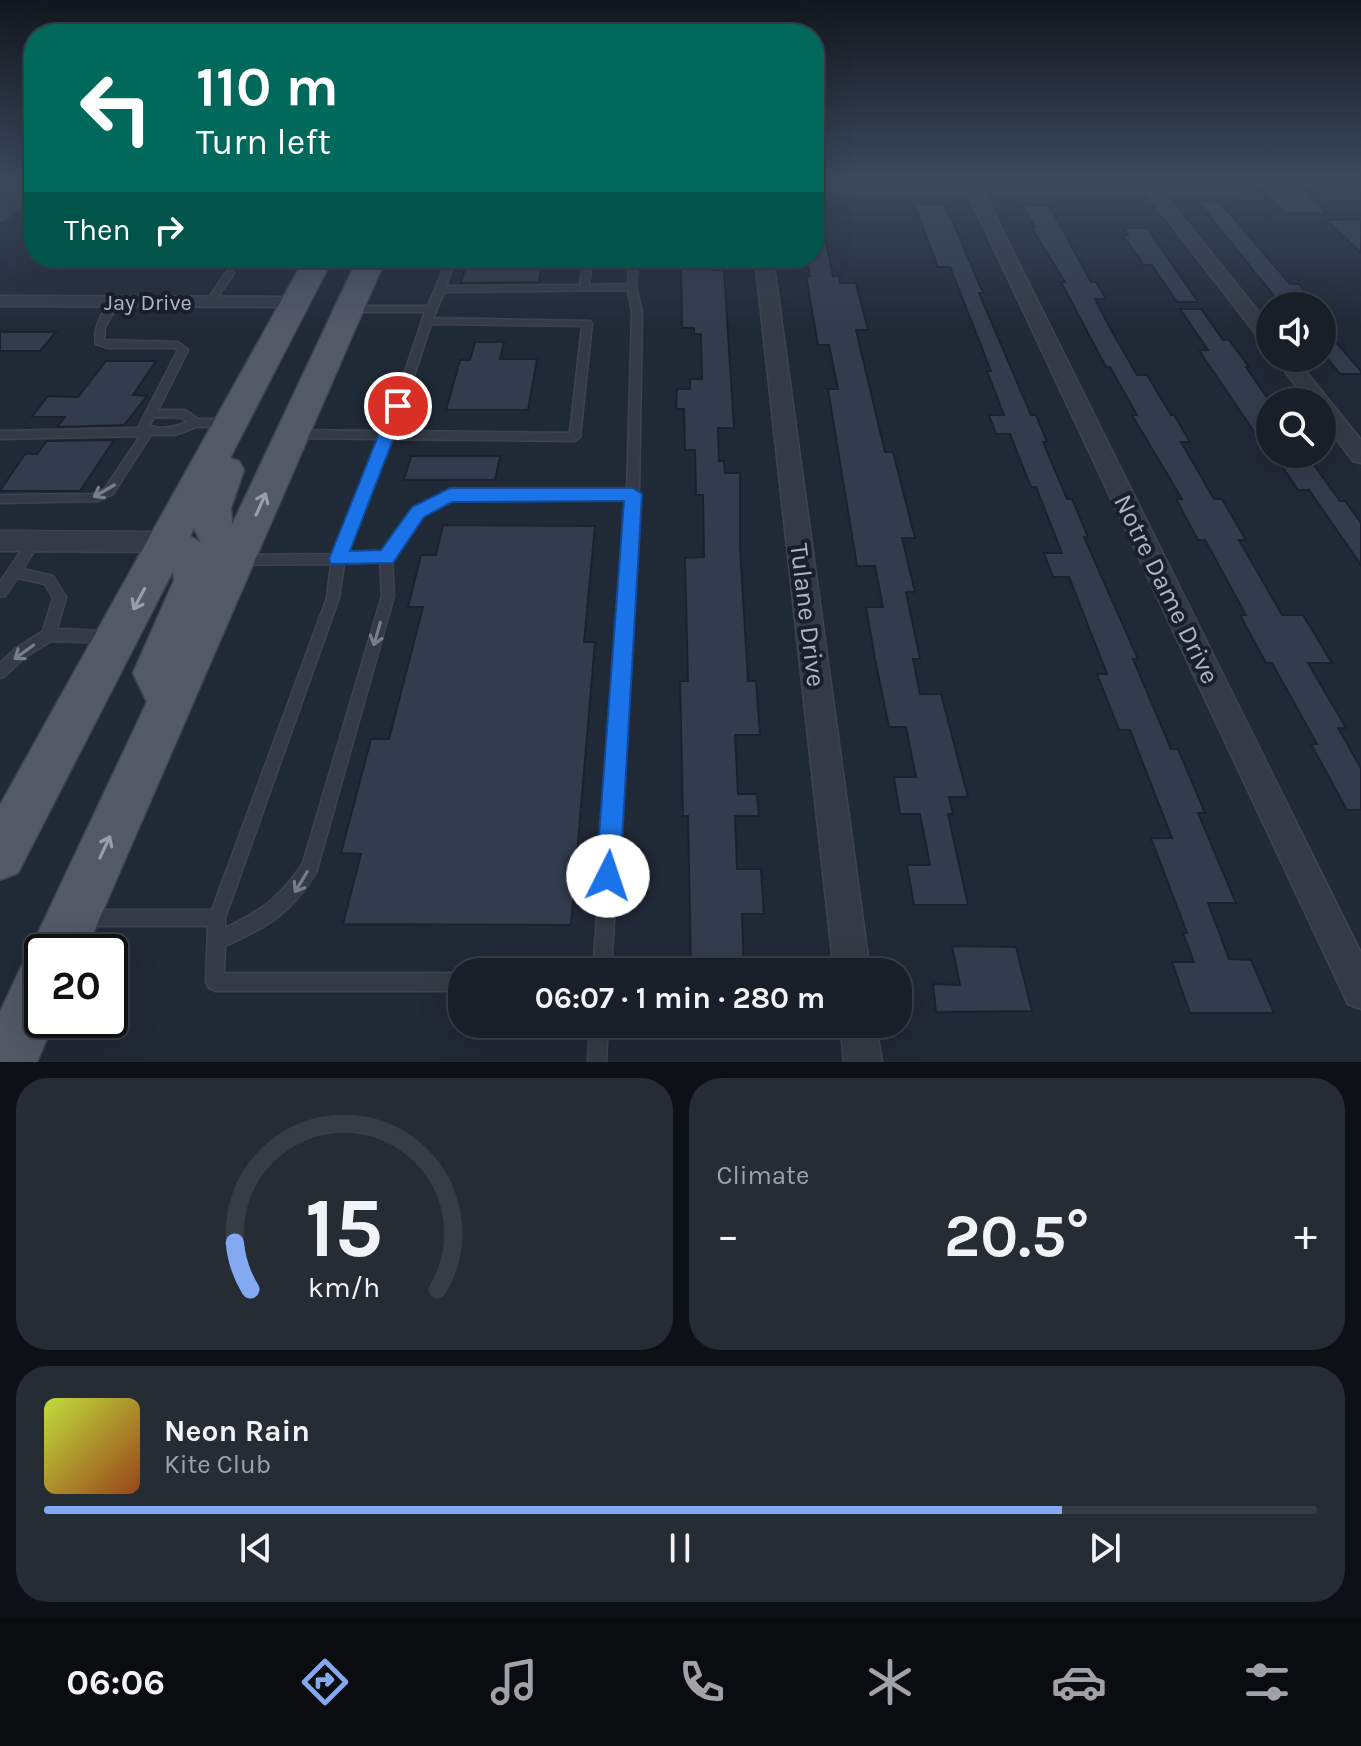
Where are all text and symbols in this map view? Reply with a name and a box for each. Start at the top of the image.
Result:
text: 110 m [196,54,339,119]
icon: left [64,56,168,160]
text: Turn left [196,121,331,163]
icon: right [147,208,191,252]
text: Then [64,212,131,248]
street label: Jay Drive [104,290,192,316]
map controls [1256,292,1336,468]
button: sound [1256,292,1336,372]
pin [364,372,432,440]
icon: arrive [376,384,420,428]
button: search [1256,388,1336,468]
one-way arrow [93,483,115,499]
street label: Notre Dame Drive [1107,490,1226,689]
one-way arrow [254,492,269,516]
street label: Tulane Drive [783,541,832,689]
one-way arrow [130,587,146,611]
one-way arrow [369,620,384,646]
one-way arrow [13,644,35,661]
position arrow [566,834,650,918]
one-way arrow [98,835,113,859]
one-way arrow [293,870,309,893]
speed limit sign: 20 [24,934,128,1038]
text: 06:07 · 1 min · 280 m [535,980,825,1016]
text: Climate [717,1160,809,1191]
text: 15 [305,1180,383,1277]
text: 20.5° [944,1201,1089,1271]
text: − [717,1210,740,1261]
text: + [1294,1210,1317,1261]
text: km/h [308,1271,380,1304]
text: Neon Rain [164,1413,310,1449]
text: Kite Club [164,1449,271,1480]
icon: previous [234,1526,278,1570]
icon: pause [658,1526,702,1570]
icon: next [1083,1526,1127,1570]
icon: directions [297,1654,353,1710]
icon: music [486,1654,542,1710]
icon: phone [674,1654,730,1710]
icon: climate [862,1654,918,1710]
icon: car [1051,1654,1107,1710]
icon: filters [1239,1654,1295,1710]
text: 06:06 [66,1661,165,1703]

